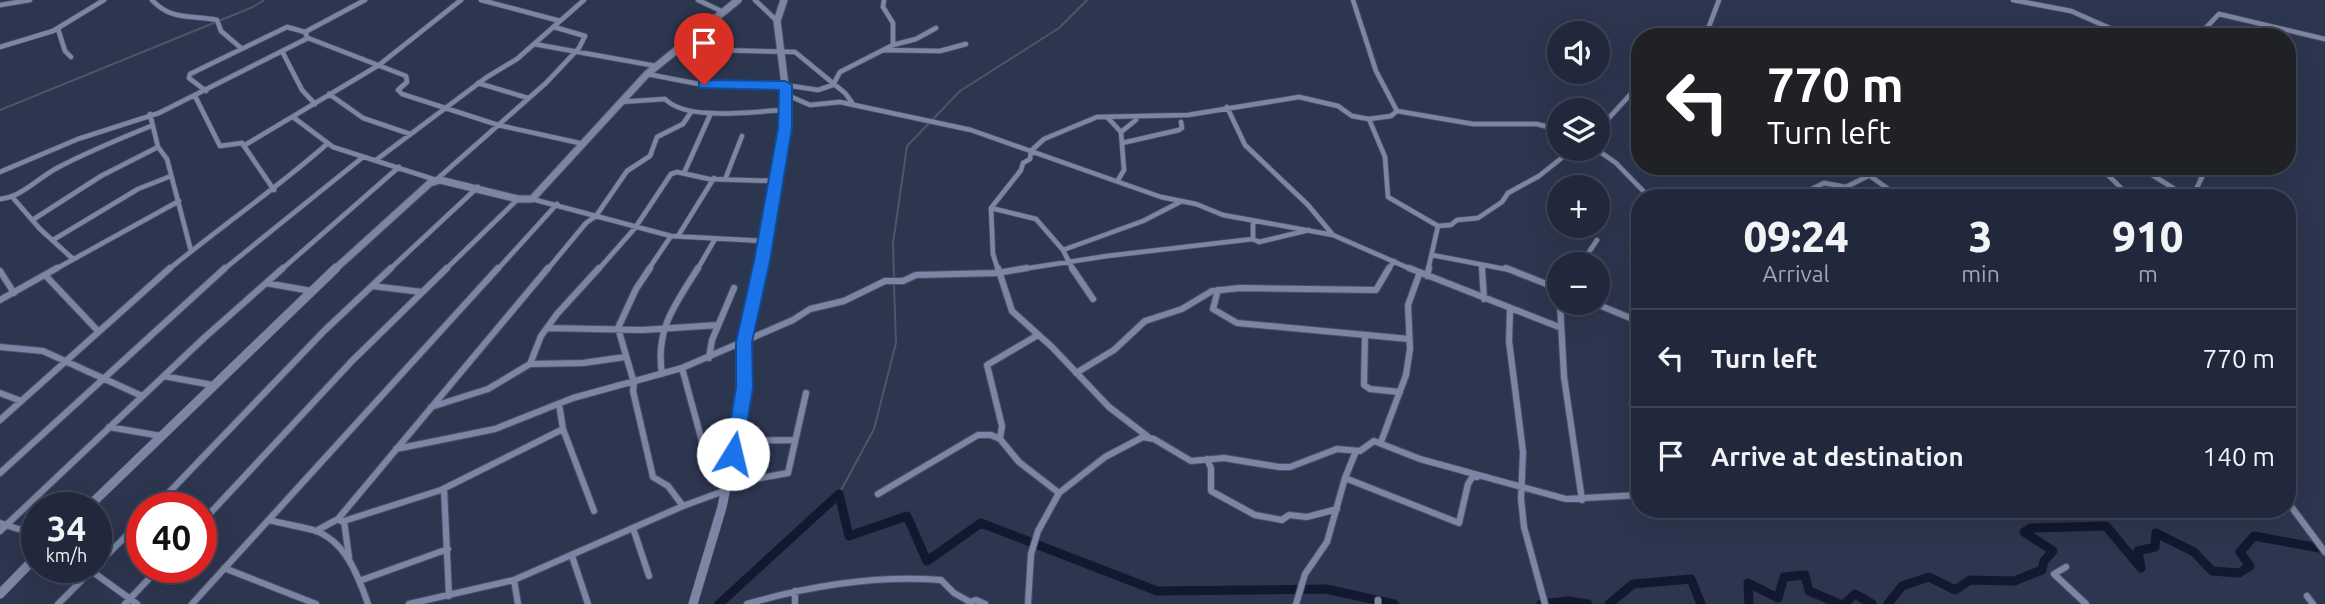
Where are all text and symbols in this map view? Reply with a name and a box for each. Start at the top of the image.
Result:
pin [674,13,734,85]
map controls [1547,21,1610,315]
button: sound [1547,21,1610,84]
icon: arrive [685,24,723,62]
icon: left [1652,56,1743,147]
text: 770 m [1767,56,1904,111]
button: layers [1547,98,1610,161]
text: Turn left [1767,114,1891,150]
button: + [1547,175,1610,238]
text: 09:24 [1744,213,1849,260]
text: 3 [1969,213,1992,260]
text: 910 [2112,213,2183,260]
button: − [1547,252,1610,315]
text: Arrival [1763,261,1830,286]
text: min [1961,261,2000,286]
text: m [2138,261,2158,286]
icon: left [1652,339,1690,377]
text: Turn left [1711,344,1817,373]
text: 770 m [2203,344,2275,373]
position arrow [696,417,770,491]
icon: arrive [1652,437,1690,475]
text: Arrive at destination [1711,442,1964,471]
text: 140 m [2203,442,2275,471]
speed limit sign: 40 [126,492,217,583]
text: 34 [47,508,86,548]
text: km/h [46,545,87,565]

